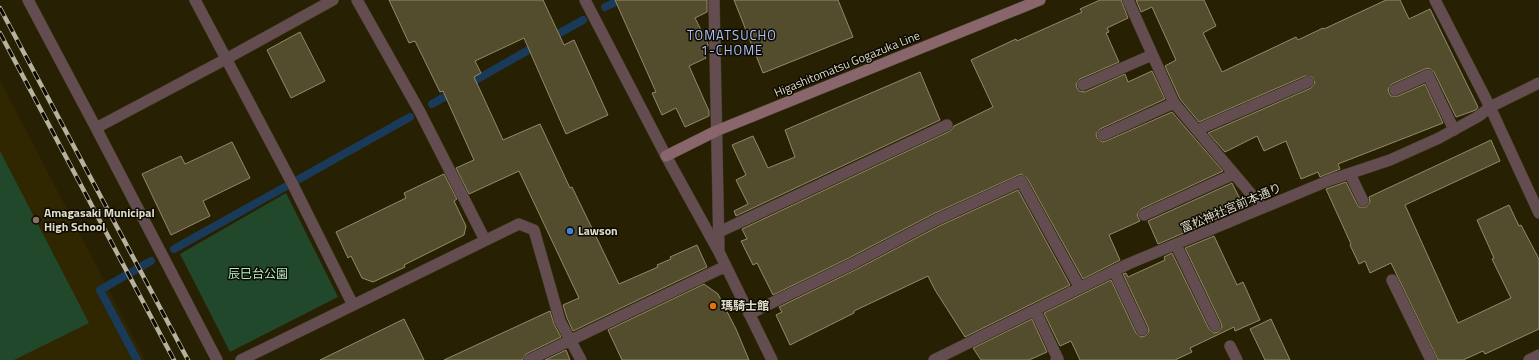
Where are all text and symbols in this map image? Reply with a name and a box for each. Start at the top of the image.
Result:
district label: TOMATSUCHO 1-CHOME [687,25,777,60]
street label: Higashitomatsu Gogazuka Line [771,26,923,102]
street label: 富松神社宮前本通り [1177,178,1284,237]
place label: Amagasaki Municipal High School [44,203,155,236]
marker: Amagasaki Municipal High School [31,215,41,225]
place label: Lawson [578,221,618,240]
marker: Lawson [565,226,575,236]
park label: 辰巳台公園 [228,264,288,283]
place label: 瑪騎士館 [721,296,769,315]
marker: 瑪騎士館 [708,301,718,311]

